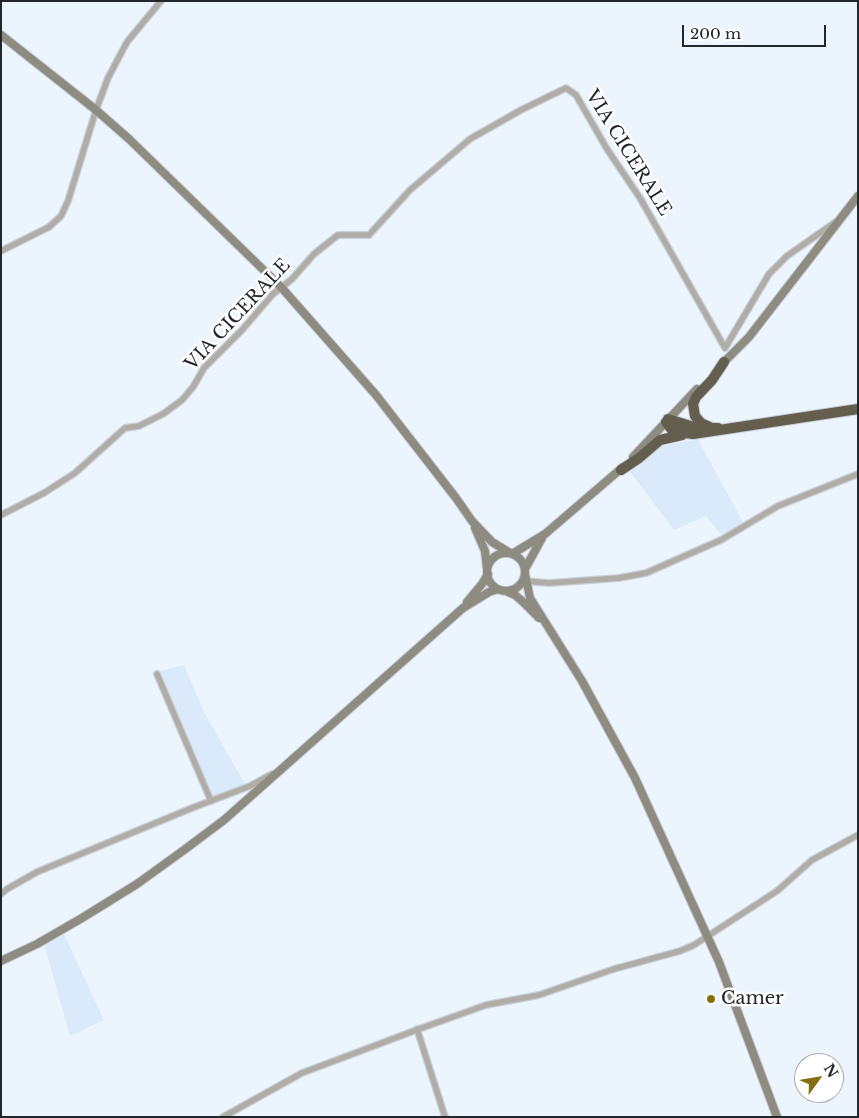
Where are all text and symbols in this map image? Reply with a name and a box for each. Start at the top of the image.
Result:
scale bar [684,15,828,47]
text: 200 m [690,24,741,43]
street label: VIA CICERALE [581,86,675,220]
street label: VIA CICERALE [181,255,295,375]
place label: Camer [721,988,784,1010]
marker: Camer [705,993,717,1005]
north arrow [794,1053,844,1103]
text: N [820,1060,842,1081]

